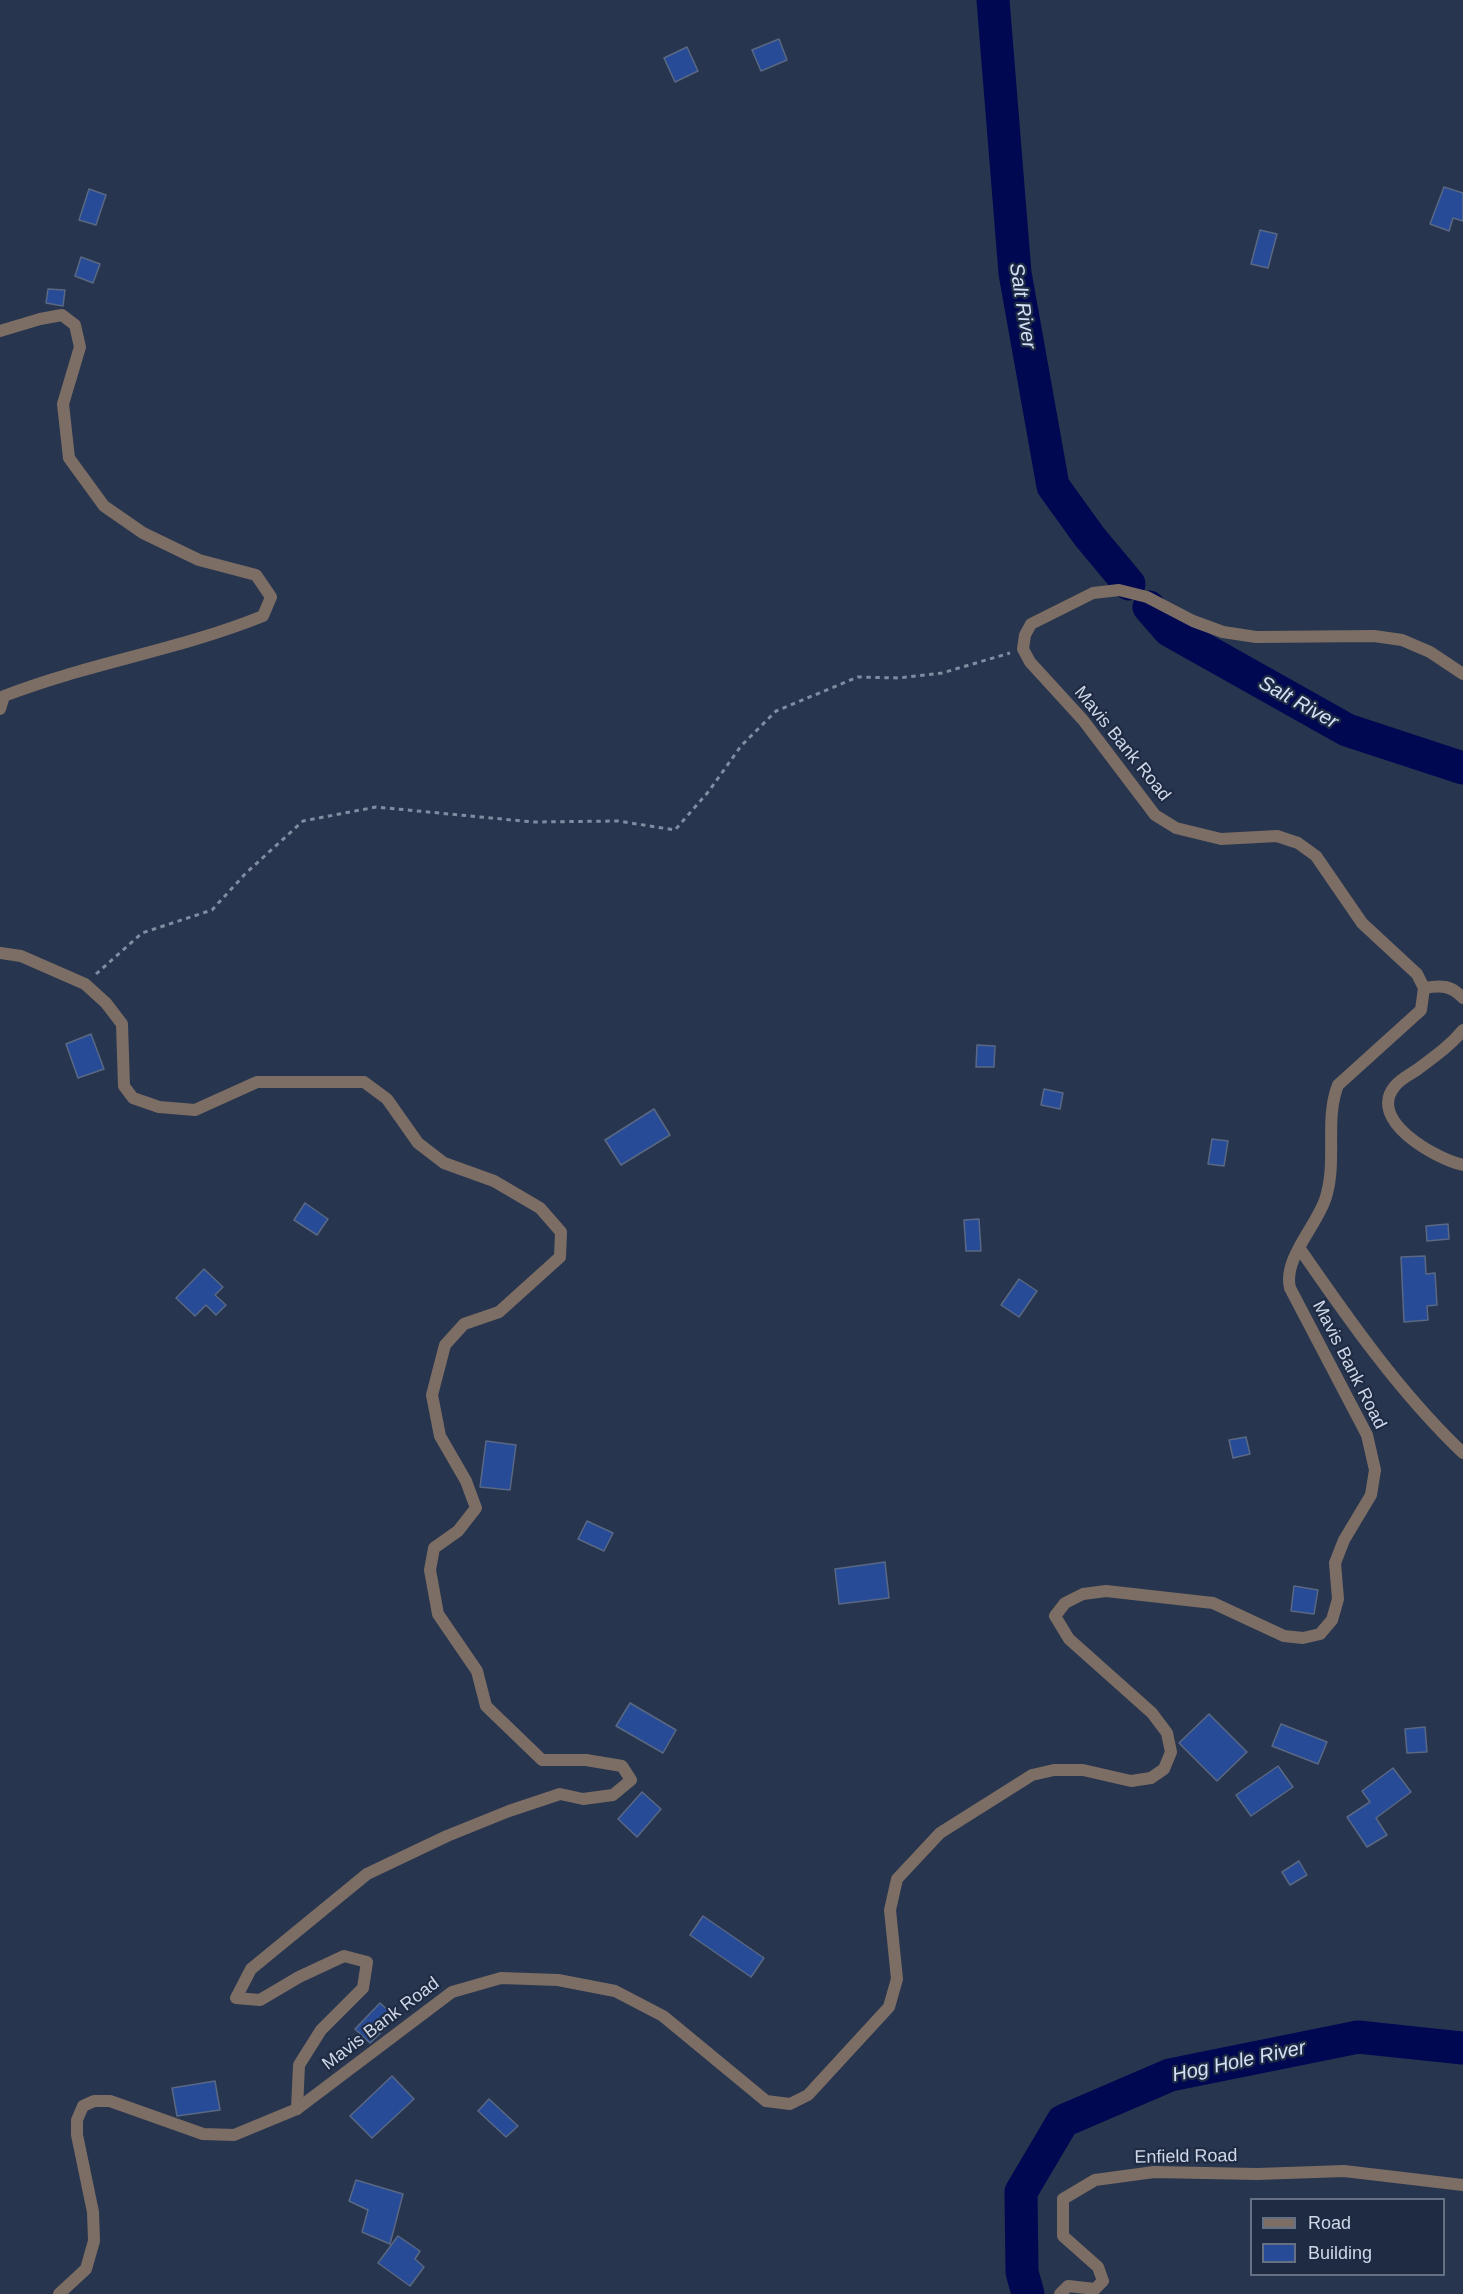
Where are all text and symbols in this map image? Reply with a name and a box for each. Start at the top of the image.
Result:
water label: Salt River [1003,261,1041,351]
water label: Salt River [1254,671,1342,735]
street label: Mavis Bank Road [1069,682,1175,806]
street label: Mavis Bank Road [1307,1297,1391,1433]
street label: Mavis Bank Road [318,1973,444,2075]
water label: Hog Hole River [1170,2036,1308,2088]
street label: Enfield Road [1134,2145,1238,2169]
legend [1250,2198,1445,2276]
text: Road [1308,2213,1351,2233]
text: Building [1308,2243,1372,2263]

